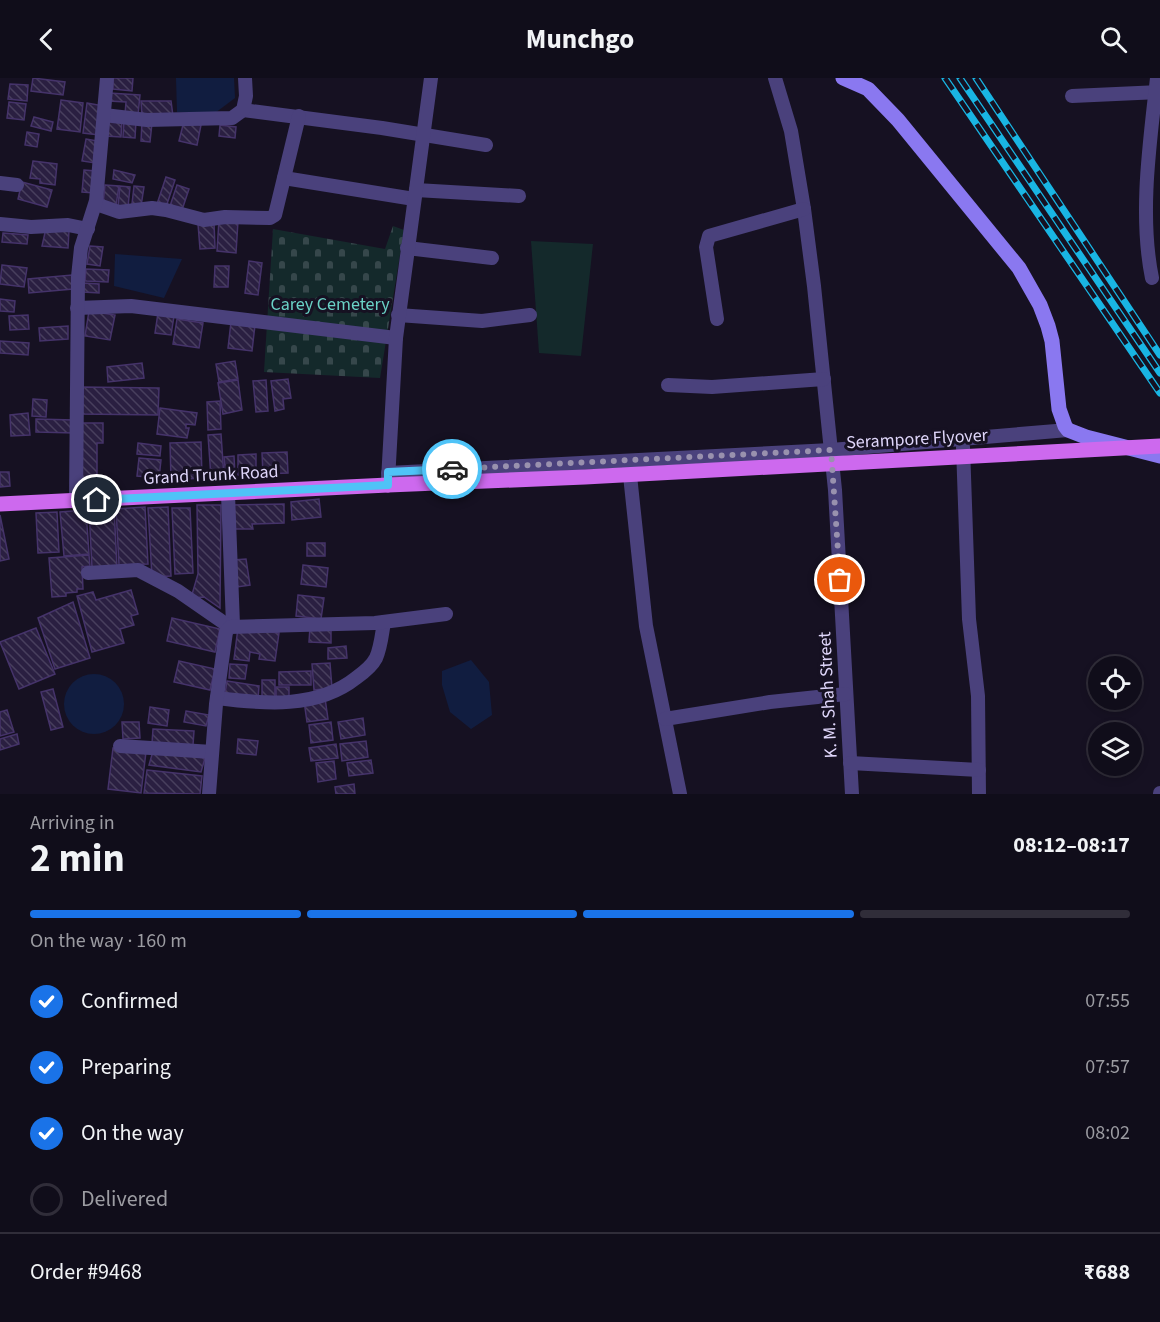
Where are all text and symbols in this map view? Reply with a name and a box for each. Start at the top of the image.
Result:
text: Munchgo [526,20,634,59]
icon: back [30,23,63,56]
icon: search [1097,23,1130,56]
park label: Carey Cemetery [270,292,390,317]
street label: Serampore Flyover [846,423,989,455]
courier [422,439,482,499]
icon: car [436,453,469,486]
street label: Grand Trunk Road [143,459,279,491]
pin [71,474,122,525]
icon: home [80,483,113,516]
pin [814,554,865,605]
icon: bag [823,563,856,596]
street label: K. M. Shah Street [812,631,844,759]
map controls [1088,656,1142,776]
button: locate [1088,656,1142,710]
button: layers [1088,722,1142,776]
text: Arriving in [30,809,115,837]
text: 08:12–08:17 [1013,829,1130,861]
text: 2 min [30,831,125,887]
text: On the way · 160 m [30,927,187,955]
icon: check [30,985,63,1018]
text: Confirmed [81,985,178,1017]
text: 07:55 [1085,987,1130,1015]
icon: check [30,1051,63,1084]
text: Preparing [81,1051,171,1083]
text: 07:57 [1085,1053,1130,1081]
icon: check [30,1117,63,1150]
text: On the way [81,1117,184,1149]
text: 08:02 [1085,1119,1130,1147]
text: Delivered [81,1183,168,1215]
text: Order #9468 [30,1256,142,1288]
text: ₹688 [1084,1256,1130,1288]

